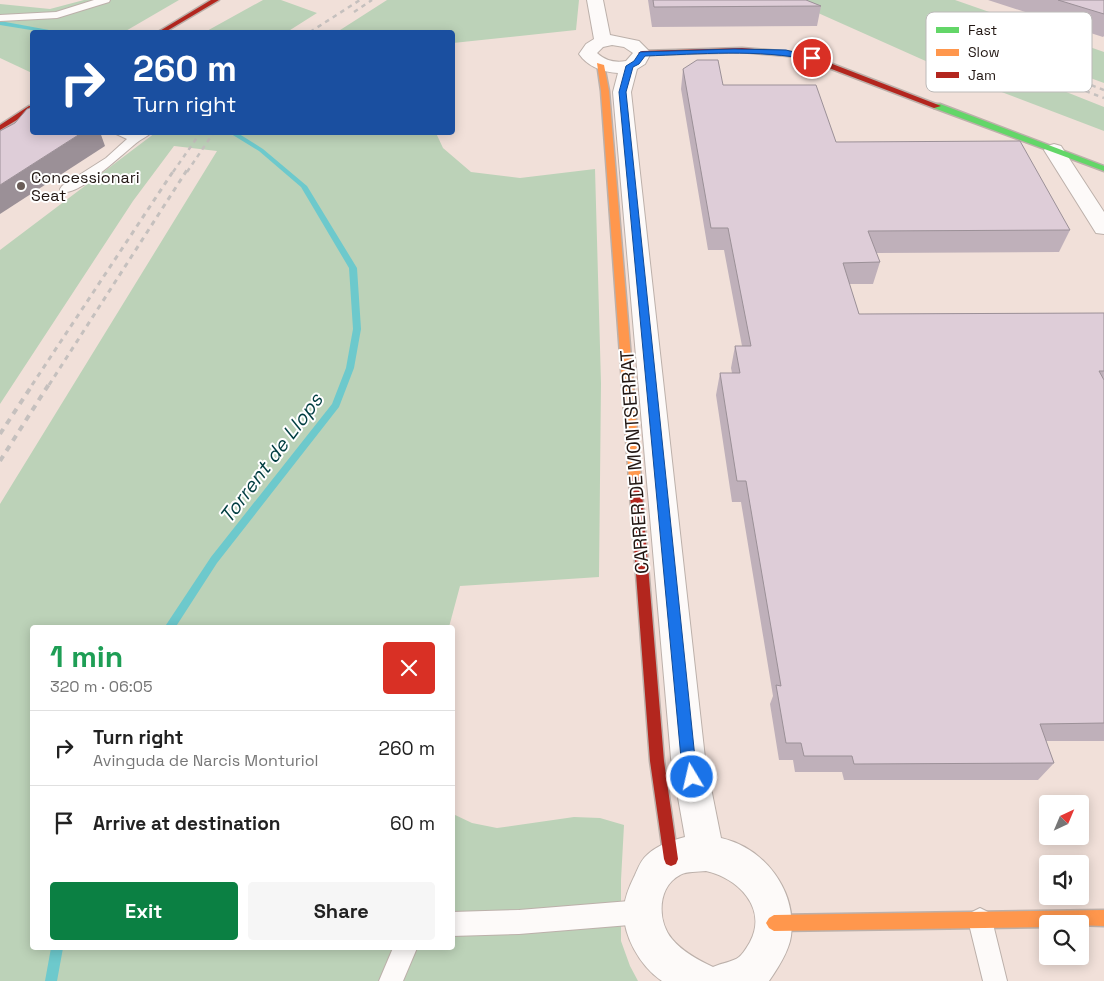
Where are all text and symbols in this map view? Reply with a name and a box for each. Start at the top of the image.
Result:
legend [926,12,1092,92]
text: Fast [968,21,997,39]
pin [791,37,833,79]
text: Slow [968,43,1000,61]
icon: arrive [798,44,826,72]
text: 260 m [133,47,237,91]
icon: right [50,50,115,115]
text: Jam [968,66,996,84]
text: Turn right [133,90,236,118]
place label: Concessionari Seat [31,167,140,206]
marker: Concessionari Seat [15,180,27,192]
street label: CARRER DE MONTSERRAT [614,349,655,575]
water label: Torrent de Llops [214,387,329,528]
text: 1 min [50,637,123,676]
button: close [383,642,435,694]
text: 320 m · 06:05 [50,676,153,697]
text: Turn right [93,725,183,750]
icon: right [50,734,78,762]
text: 260 m [379,736,435,761]
text: Avinguda de Narcis Monturiol [93,750,319,771]
position arrow [665,750,717,802]
north arrow [1039,795,1089,845]
map controls [1039,795,1089,965]
icon: arrive [50,809,78,837]
text: Arrive at destination [93,811,281,836]
text: 60 m [390,811,435,836]
button: sound [1039,855,1089,905]
button: Exit [50,882,238,940]
button: Share [248,882,435,940]
button: search [1039,915,1089,965]

